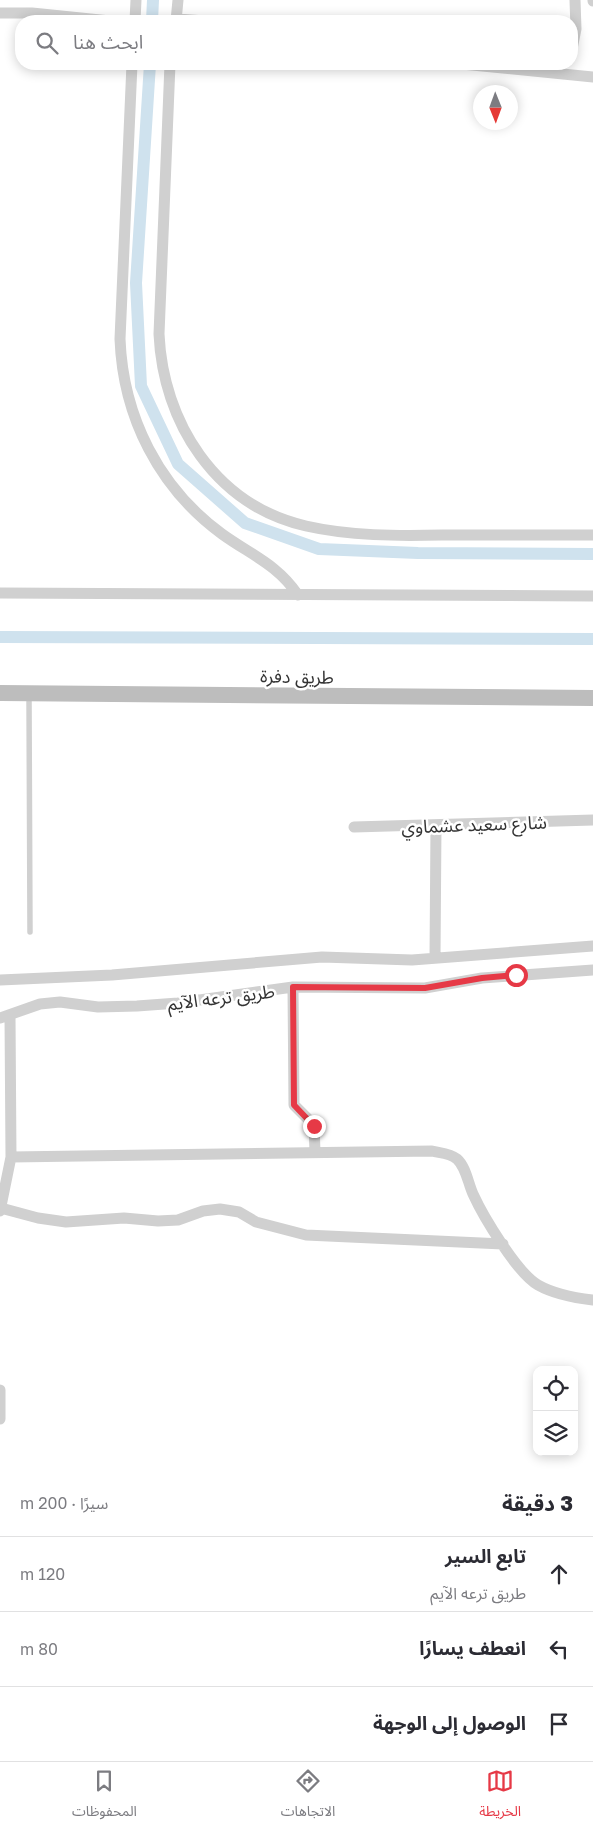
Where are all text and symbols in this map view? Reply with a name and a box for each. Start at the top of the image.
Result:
search box [15,15,578,70]
icon: search [33,29,61,57]
text: ابحث هنا [73,30,143,53]
north arrow [473,85,518,130]
street label: طريق دفرة [260,664,334,689]
street label: شارع سعيد عشماوي [401,810,547,842]
route start [505,964,528,987]
street label: طريق ترعه الآيم [166,980,276,1017]
route end [303,1115,326,1138]
map controls [533,1366,578,1456]
button: locate [533,1366,578,1411]
button: layers [533,1411,578,1456]
text: 3 دقيقة [502,1490,573,1516]
text: سيرًا · 200 m [20,1493,108,1513]
text: تابع السير [445,1544,526,1567]
icon: ahead [545,1560,573,1588]
text: 120 m [20,1564,65,1584]
text: طريق ترعه الآيم [430,1583,526,1603]
icon: left [545,1635,573,1663]
text: انعطف يسارًا [419,1636,526,1659]
text: 80 m [20,1639,58,1659]
icon: arrive [545,1710,573,1738]
text: الوصول إلى الوجهة [373,1711,526,1734]
tab: المحفوظات [72,1767,137,1826]
tab: الاتجاهات [281,1767,335,1826]
tab: الخريطة [479,1767,521,1826]

